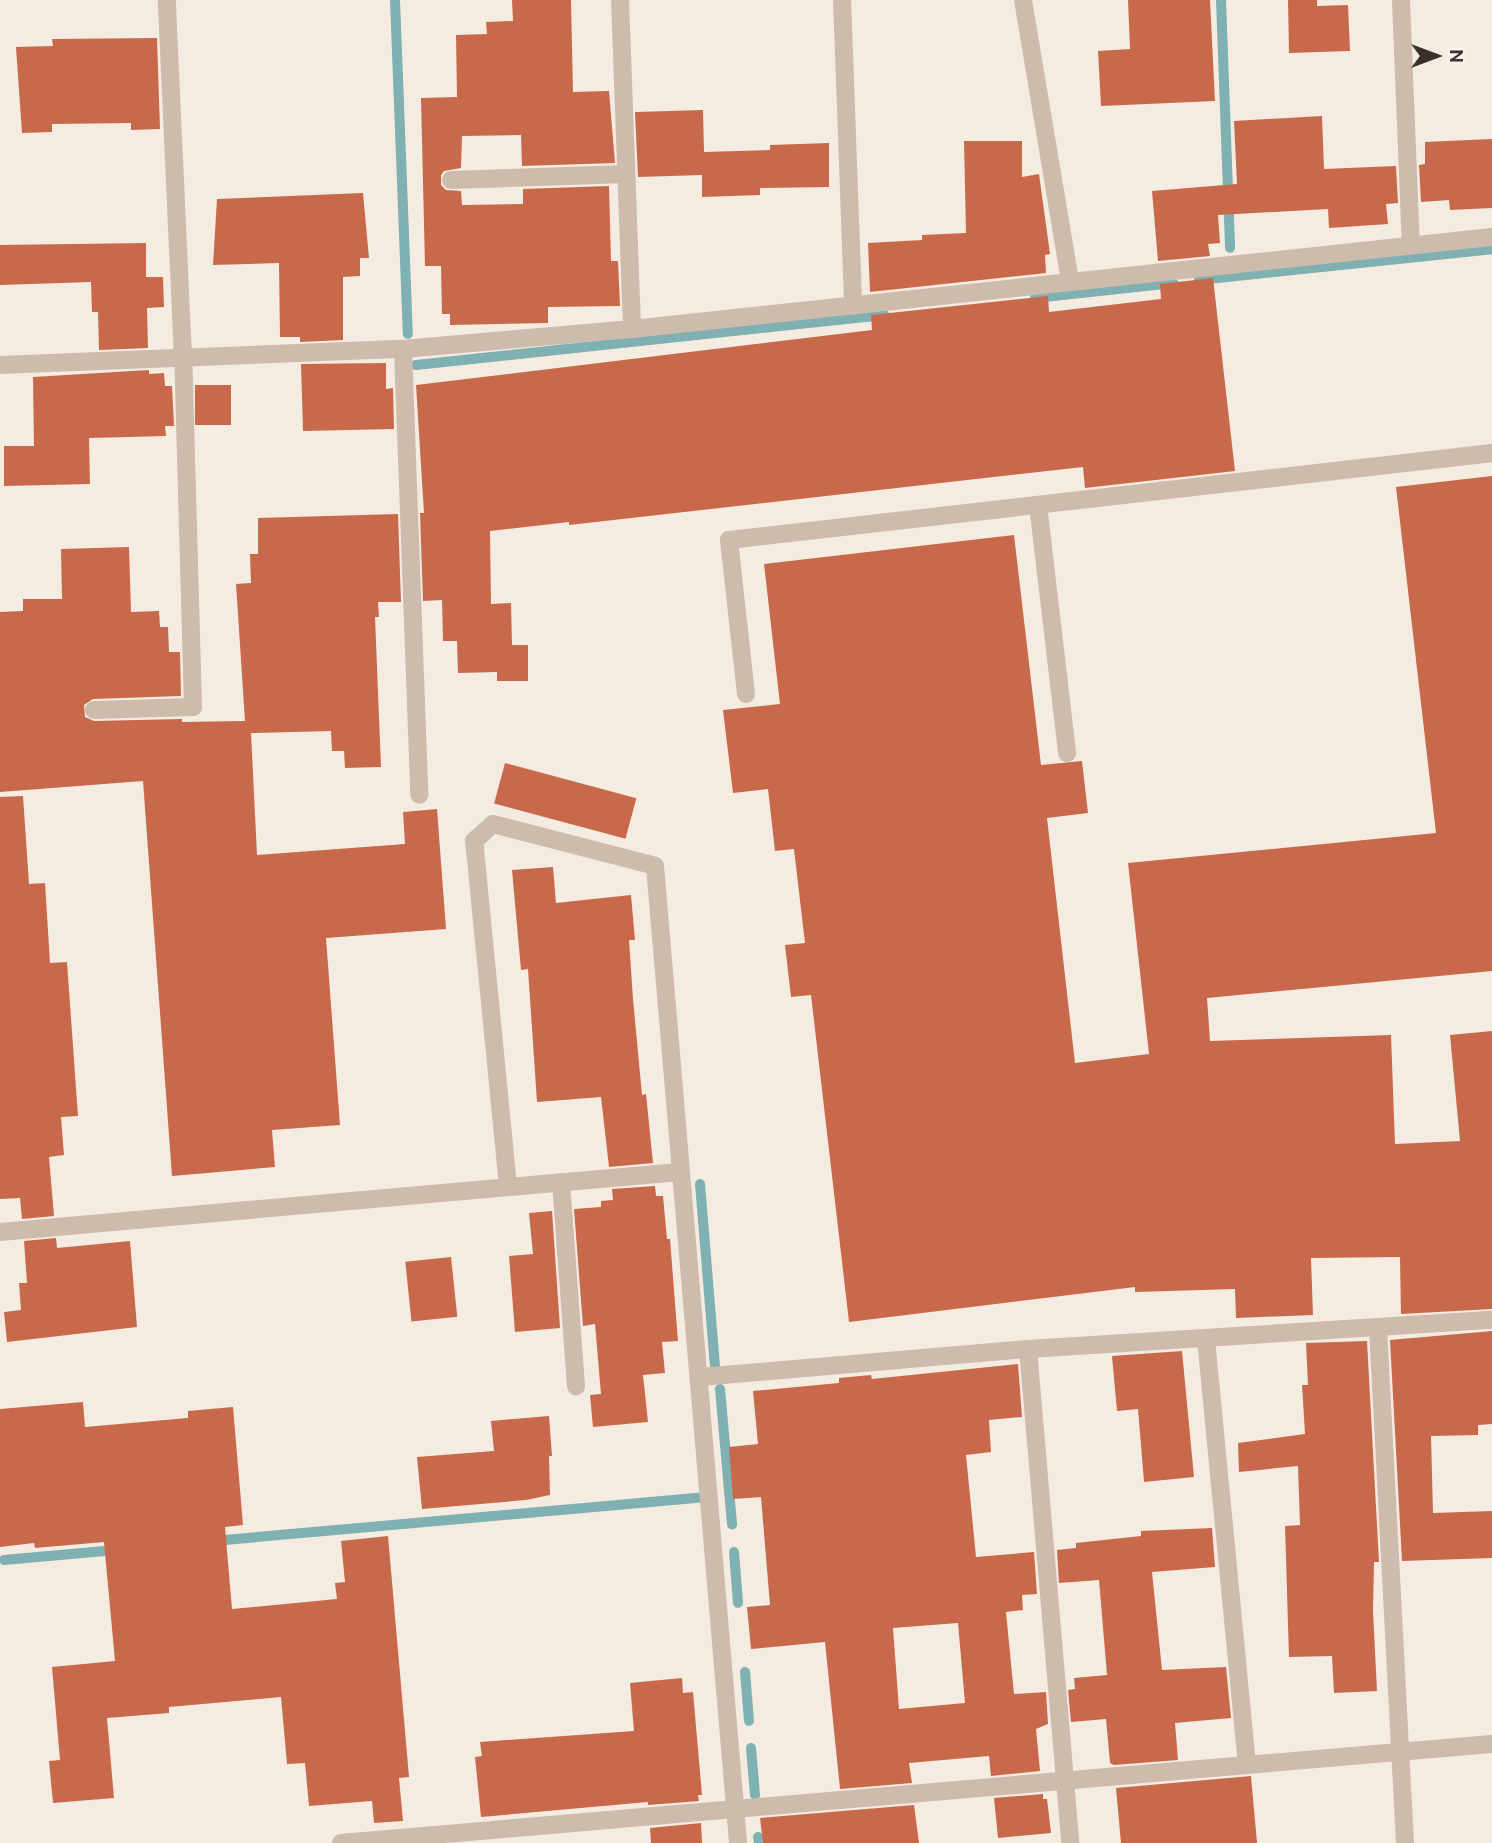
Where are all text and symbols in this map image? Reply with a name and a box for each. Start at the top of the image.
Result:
north arrow [1401,21,1471,91]
text: N [1446,49,1468,63]

